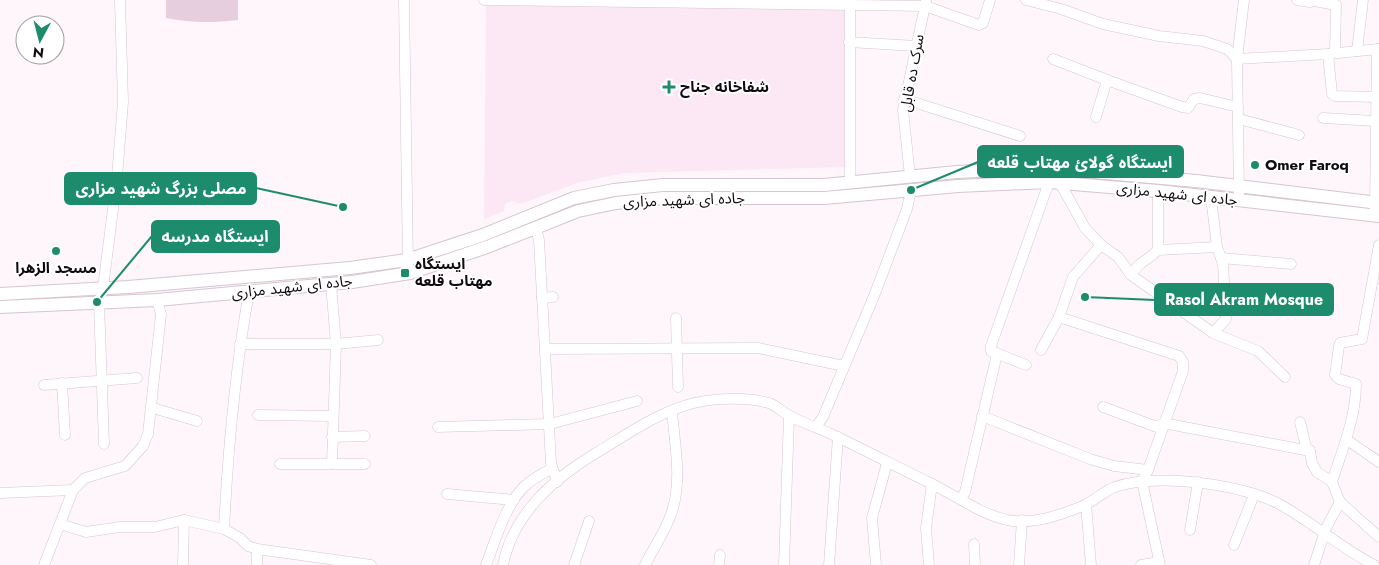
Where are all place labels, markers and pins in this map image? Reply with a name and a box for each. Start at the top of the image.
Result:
place label: شفاخانه جناح [680,76,769,98]
marker: شفاخانه جناح [662,80,676,94]
callout: ایستگاه گولائ مهتاب قلعه [978,146,1183,177]
place label: Omer Faroq [1265,154,1349,176]
marker: Omer Faroq [1249,159,1261,171]
callout: مصلی بزرگ شهید مزاری [65,173,256,204]
callout: ایستگاه مدرسه [152,221,279,252]
marker: مسجد الزهرا [50,245,62,257]
place label: ایستگاه مهتاب قلعه [415,253,492,292]
place label: مسجد الزهرا [15,257,97,279]
marker: ایستگاه مهتاب قلعه [399,267,411,279]
callout: Rasol Akram Mosque [1155,284,1333,315]

